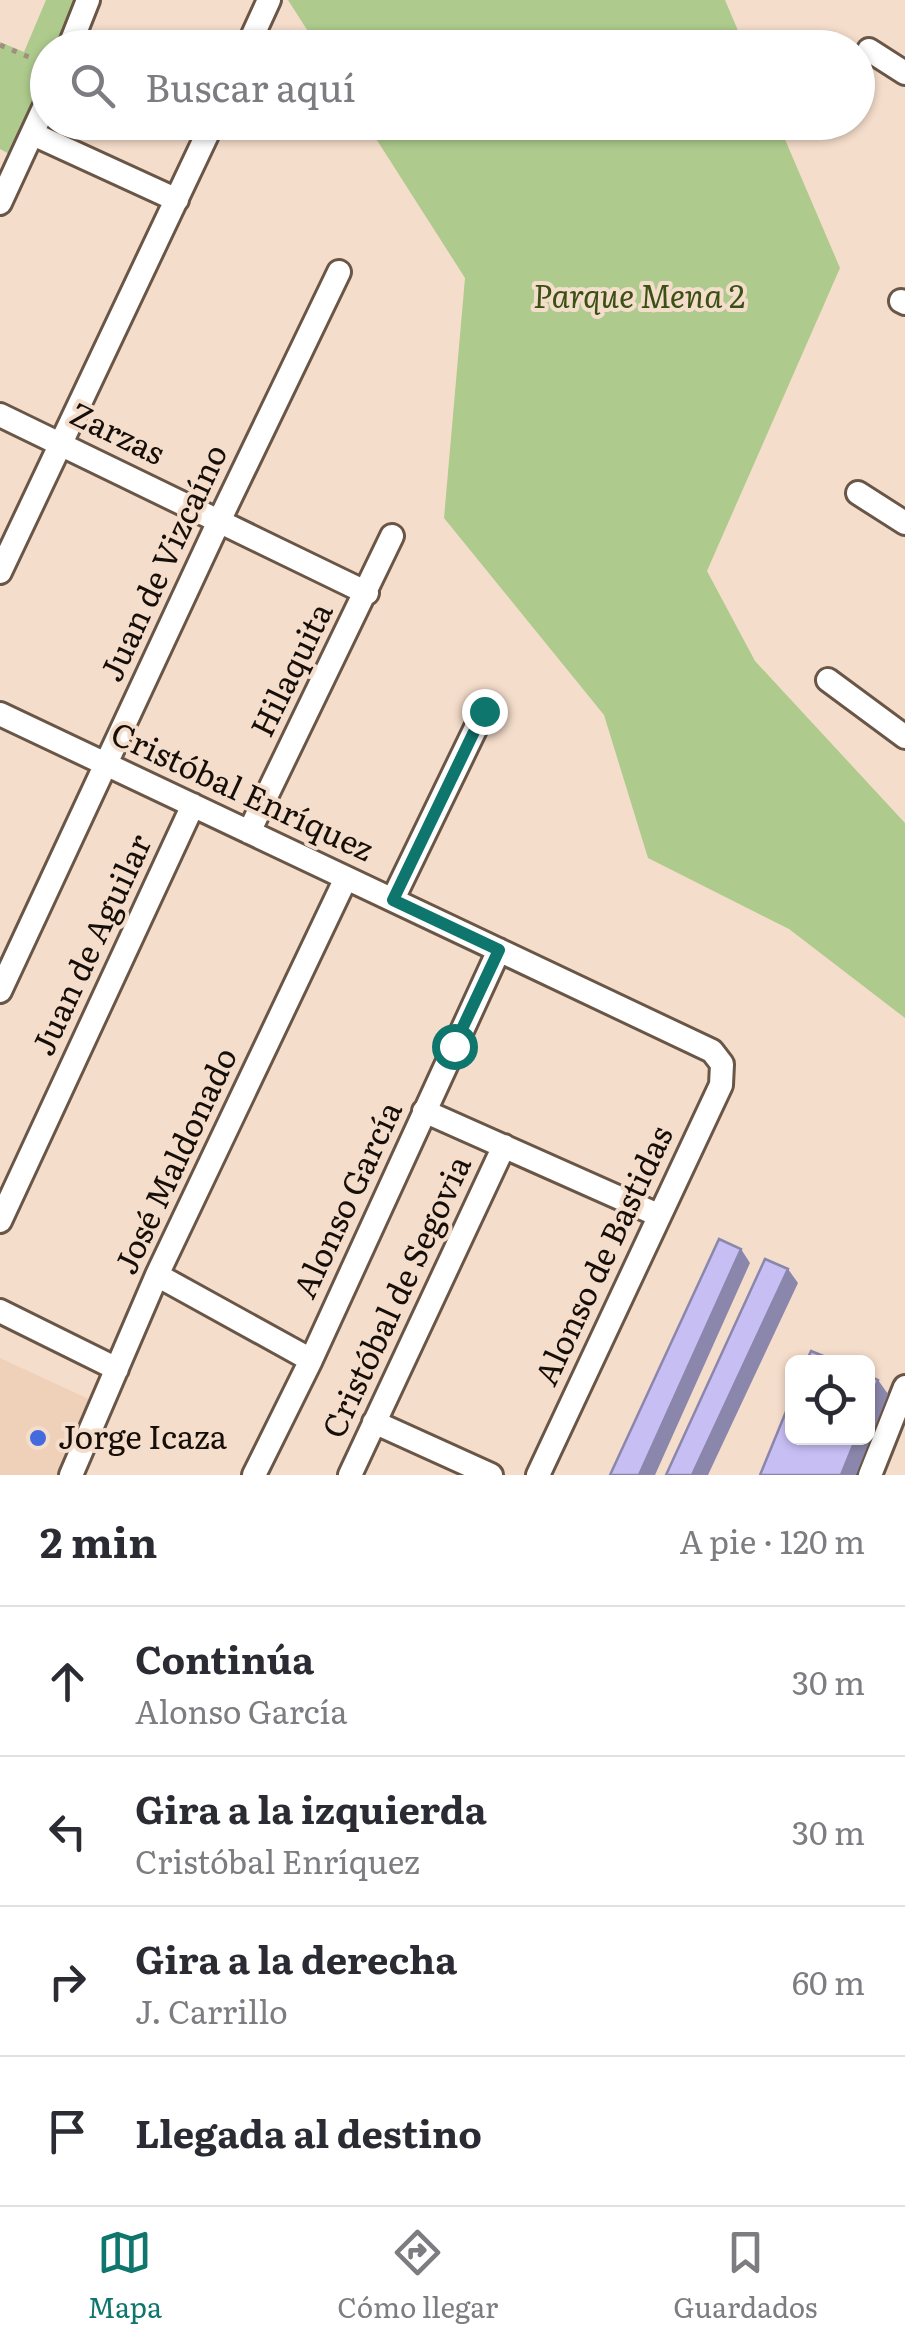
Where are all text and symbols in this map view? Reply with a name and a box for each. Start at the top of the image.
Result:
search box [30,30,875,140]
text: Buscar aquí [145,57,355,114]
icon: search [65,58,120,113]
park label: Parque Mena 2 [533,270,745,318]
street label: Zarzas [63,388,174,475]
street label: Juan de Vizcaíno [85,435,237,688]
street label: Hilaquita [236,593,343,744]
route end [462,689,508,735]
street label: Cristóbal Enríquez [104,707,383,871]
street label: Juan de Aguilar [17,825,162,1062]
route start [432,1024,478,1070]
street label: José Maldonado [100,1038,247,1281]
street label: Alonso García [279,1092,412,1305]
street label: Alonso de Bastidas [520,1117,683,1393]
street label: Cristóbal de Segovia [308,1146,481,1445]
map controls [785,1355,875,1445]
button: locate [785,1355,875,1445]
place label: Jorge Icaza [58,1411,228,1459]
marker: Jorge Icaza [27,1427,49,1449]
text: 2 min [40,1509,157,1571]
text: A pie · 120 m [679,1516,865,1564]
text: Continúa [135,1629,314,1686]
icon: ahead [40,1654,95,1709]
text: 30 m [792,1657,865,1705]
text: Alonso García [135,1686,347,1734]
text: Gira a la izquierda [135,1779,487,1836]
icon: left [40,1804,95,1859]
text: 30 m [792,1807,865,1855]
text: Cristóbal Enríquez [135,1836,420,1884]
text: Gira a la derecha [135,1929,457,1986]
icon: right [40,1954,95,2009]
text: 60 m [792,1957,865,2005]
text: J. Carrillo [135,1986,288,2034]
text: Llegada al destino [135,2103,482,2160]
icon: arrive [40,2104,95,2159]
tab: Mapa [88,2225,162,2327]
tab: Cómo llegar [337,2225,498,2327]
tab: Guardados [673,2225,817,2327]

